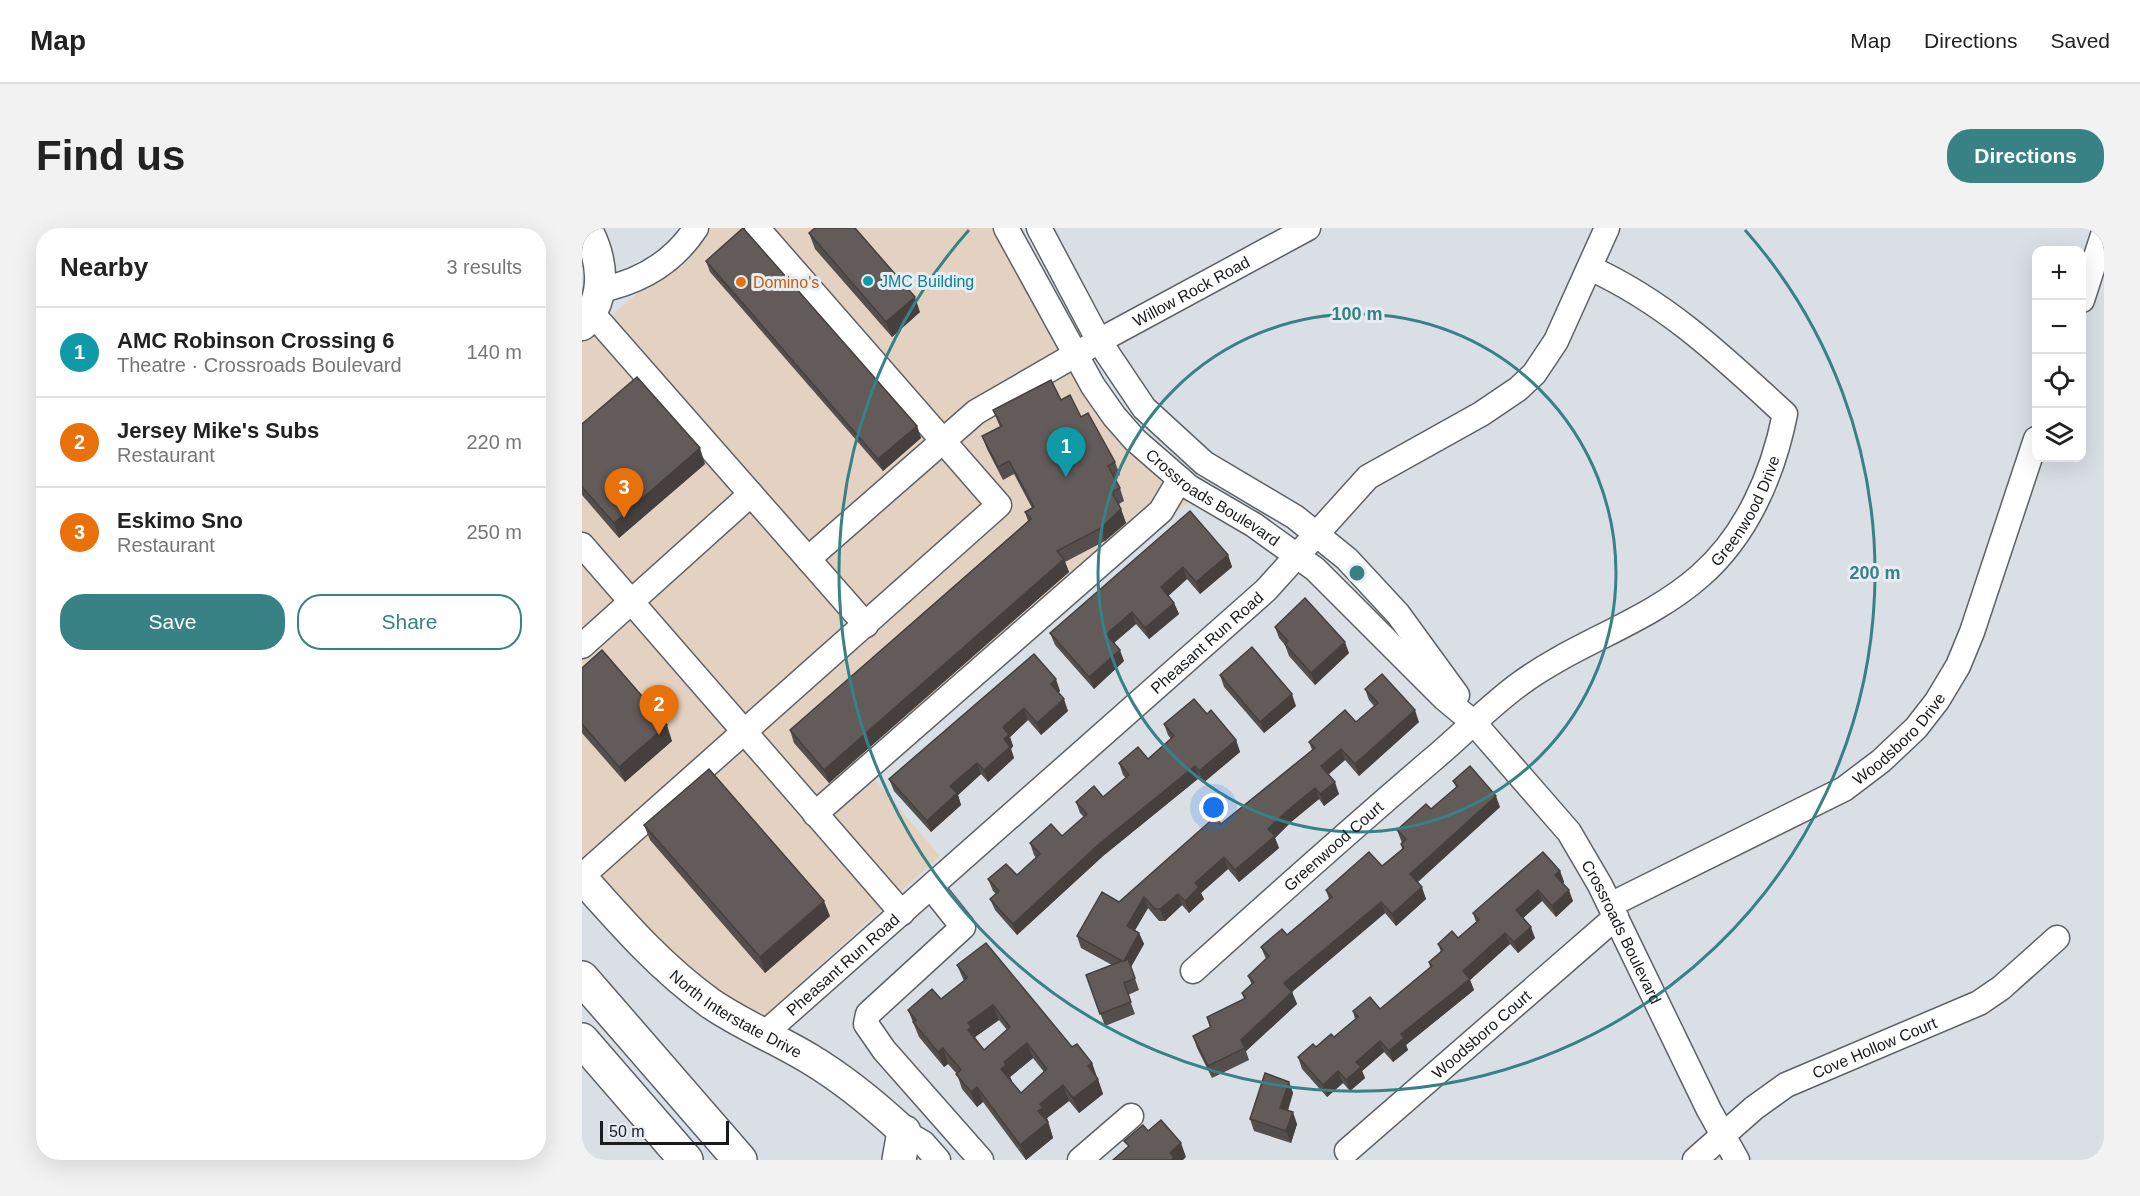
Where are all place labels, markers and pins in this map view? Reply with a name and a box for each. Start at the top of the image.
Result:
place label: JMC Building [880,273,974,290]
place label: Domino's [753,274,819,291]
marker: JMC Building [861,274,875,288]
marker: Domino's [734,275,748,289]
pin: 1 [1046,428,1086,477]
pin: 3 [604,468,644,518]
centre of rings [1347,563,1367,583]
pin: 2 [640,686,679,735]

